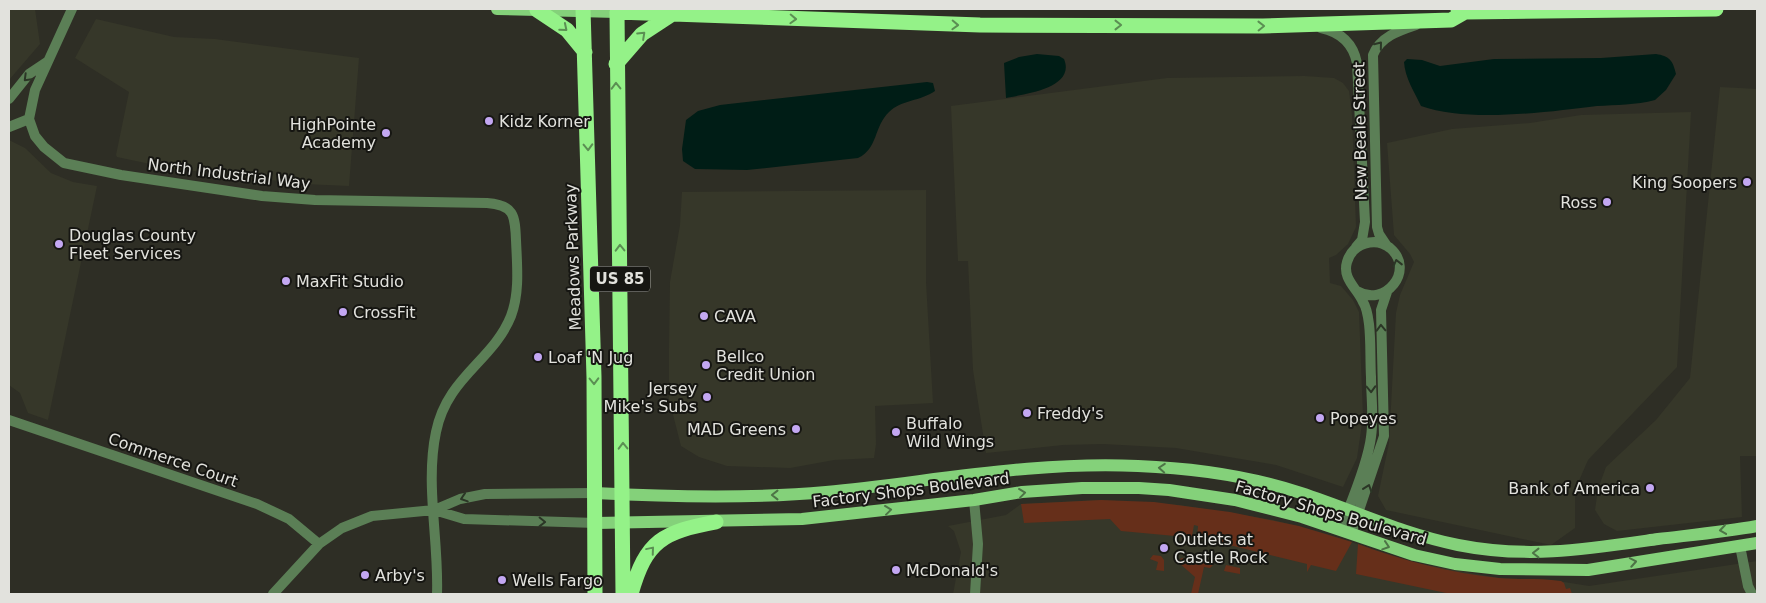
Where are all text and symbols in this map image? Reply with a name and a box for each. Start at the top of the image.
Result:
one-way arrow [789,13,797,24]
one-way arrow [951,19,959,30]
one-way arrow [1114,20,1122,30]
one-way arrow [1257,21,1265,31]
one-way arrow [558,23,567,31]
one-way arrow [636,32,645,41]
one-way arrow [1374,42,1383,51]
street label: New Beale Street [1349,62,1371,200]
one-way arrow [23,72,32,81]
one-way arrow [611,82,622,90]
place label: Kidz Korner [499,112,590,131]
place label: HighPointe Academy [290,115,376,152]
marker: Kidz Korner [483,115,495,127]
marker: HighPointe Academy [380,127,392,139]
one-way arrow [583,144,593,152]
street label: North Industrial Way [146,155,312,193]
place label: King Soopers [1632,173,1737,192]
marker: King Soopers [1741,176,1753,188]
street label: Meadows Parkway [561,183,585,331]
place label: Ross [1560,193,1597,212]
marker: Ross [1601,196,1613,208]
place label: Douglas County Fleet Services [69,226,196,263]
marker: Douglas County Fleet Services [53,238,65,250]
one-way arrow [614,244,625,252]
one-way arrow [1393,259,1403,267]
road number: US 85 [590,266,650,292]
place label: MaxFit Studio [296,272,404,291]
marker: MaxFit Studio [280,275,292,287]
place label: CrossFit [353,303,416,322]
marker: CrossFit [337,306,349,318]
place label: CAVA [714,307,756,326]
marker: CAVA [698,310,710,322]
one-way arrow [1376,324,1387,332]
place label: Bellco Credit Union [716,347,815,384]
place label: Loaf 'N Jug [548,348,633,367]
marker: Loaf 'N Jug [532,351,544,363]
marker: Bellco Credit Union [700,359,712,371]
one-way arrow [589,378,599,385]
place label: Jersey Mike's Subs [604,379,697,416]
one-way arrow [1366,386,1376,394]
marker: Jersey Mike's Subs [701,391,713,403]
place label: Freddy's [1037,404,1104,423]
marker: Freddy's [1021,407,1033,419]
place label: Popeyes [1330,409,1397,428]
marker: Popeyes [1314,412,1326,424]
place label: Buffalo Wild Wings [906,414,994,451]
place label: MAD Greens [687,420,786,439]
marker: MAD Greens [790,423,802,435]
marker: Buffalo Wild Wings [890,426,902,438]
street label: Commerce Court [106,429,240,491]
one-way arrow [618,442,628,450]
one-way arrow [1158,462,1166,473]
street label: Factory Shops Boulevard [812,468,1010,512]
street label: Factory Shops Boulevard [1233,477,1429,549]
place label: Bank of America [1508,479,1640,498]
marker: Bank of America [1644,482,1656,494]
one-way arrow [1362,484,1372,493]
one-way arrow [1018,488,1026,499]
one-way arrow [771,490,778,500]
one-way arrow [461,492,469,502]
one-way arrow [884,505,892,516]
one-way arrow [538,517,546,527]
one-way arrow [1718,524,1726,535]
place label: Outlets at Castle Rock [1174,530,1268,567]
one-way arrow [1381,540,1390,550]
marker: Outlets at Castle Rock [1158,542,1170,554]
one-way arrow [645,547,654,556]
one-way arrow [1531,548,1539,558]
one-way arrow [1629,558,1638,568]
place label: McDonald's [906,561,998,580]
marker: McDonald's [890,564,902,576]
place label: Arby's [375,566,425,585]
marker: Arby's [359,569,371,581]
place label: Wells Fargo [512,571,603,590]
marker: Wells Fargo [496,574,508,586]

